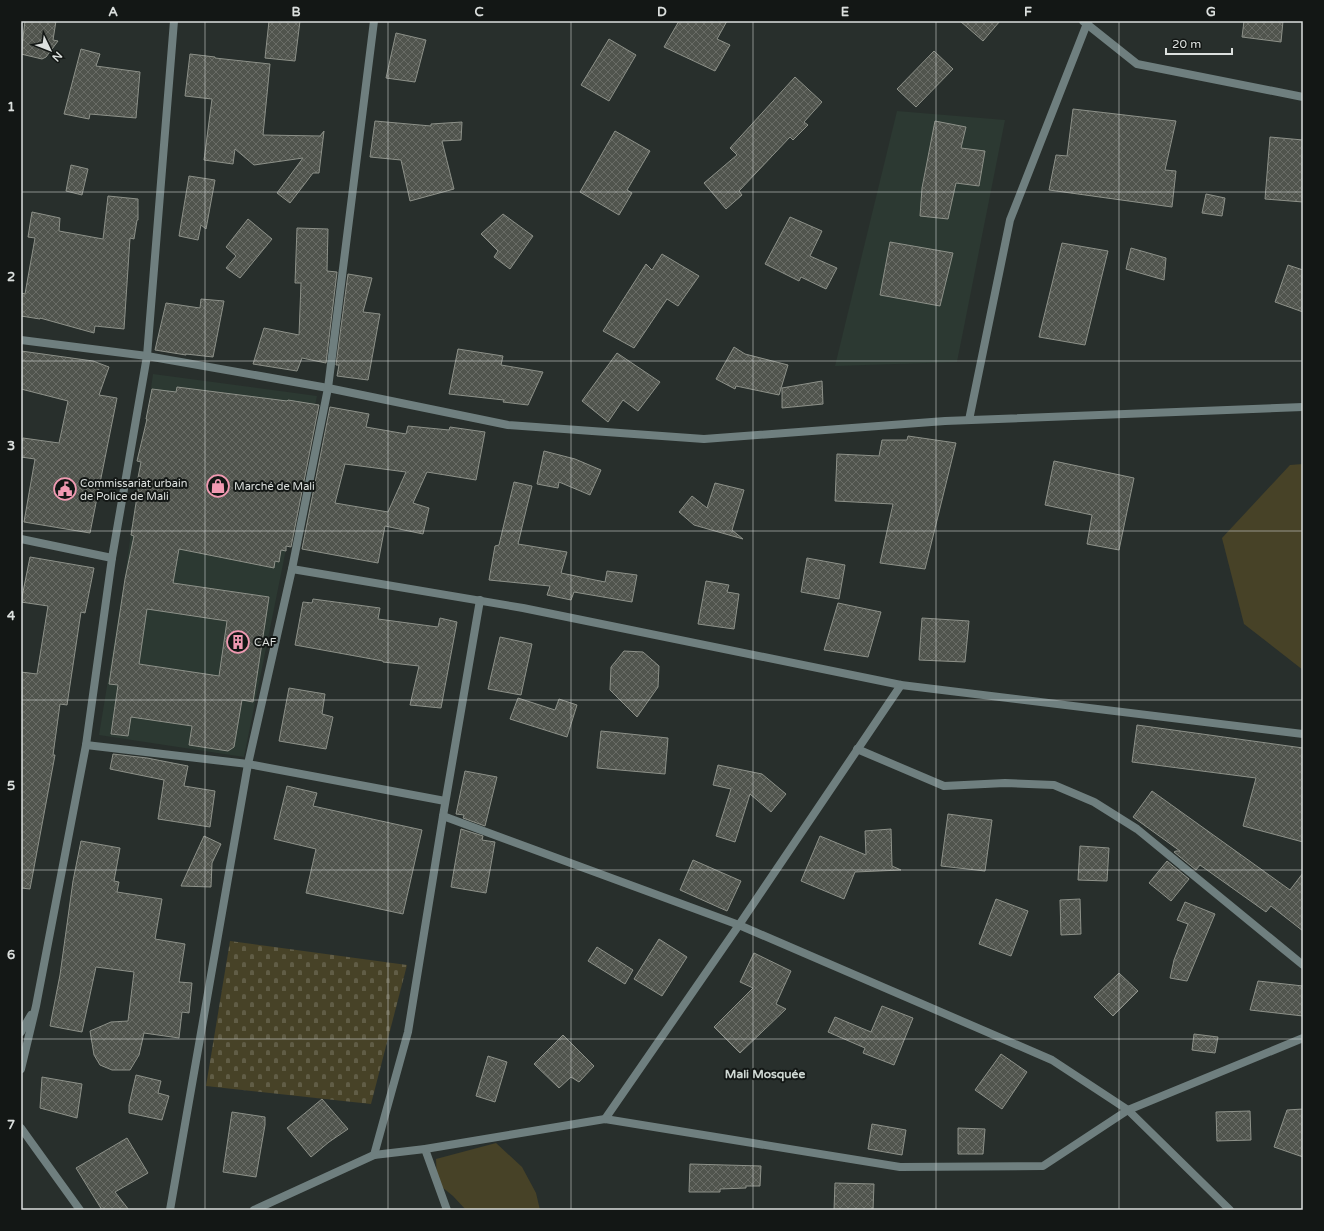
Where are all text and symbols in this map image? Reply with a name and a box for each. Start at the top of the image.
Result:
text: A [108,4,118,20]
text: B [291,4,301,20]
text: C [474,4,484,20]
text: D [657,4,667,20]
text: E [841,4,849,20]
text: F [1024,4,1032,20]
text: G [1206,4,1216,20]
north arrow [30,30,70,70]
scale bar [1166,30,1232,56]
text: 20 m [1172,37,1201,51]
text: N [49,49,65,64]
text: 1 [7,99,15,115]
text: 2 [7,269,15,285]
text: 3 [7,438,15,454]
shop icon: Marché de Mali [205,473,231,499]
public building icon: Commissariat urbain de Police de Mali [52,476,78,502]
place label: Commissariat urbain de Police de Mali [80,477,187,503]
place label: Marché de Mali [234,480,315,493]
text: 4 [7,608,16,624]
building icon: CAF [225,629,251,655]
place label: CAF [254,636,277,649]
text: 5 [7,778,15,794]
text: 6 [7,947,15,963]
district label: Mali Mosquée [725,1067,805,1082]
text: 7 [7,1117,15,1133]

